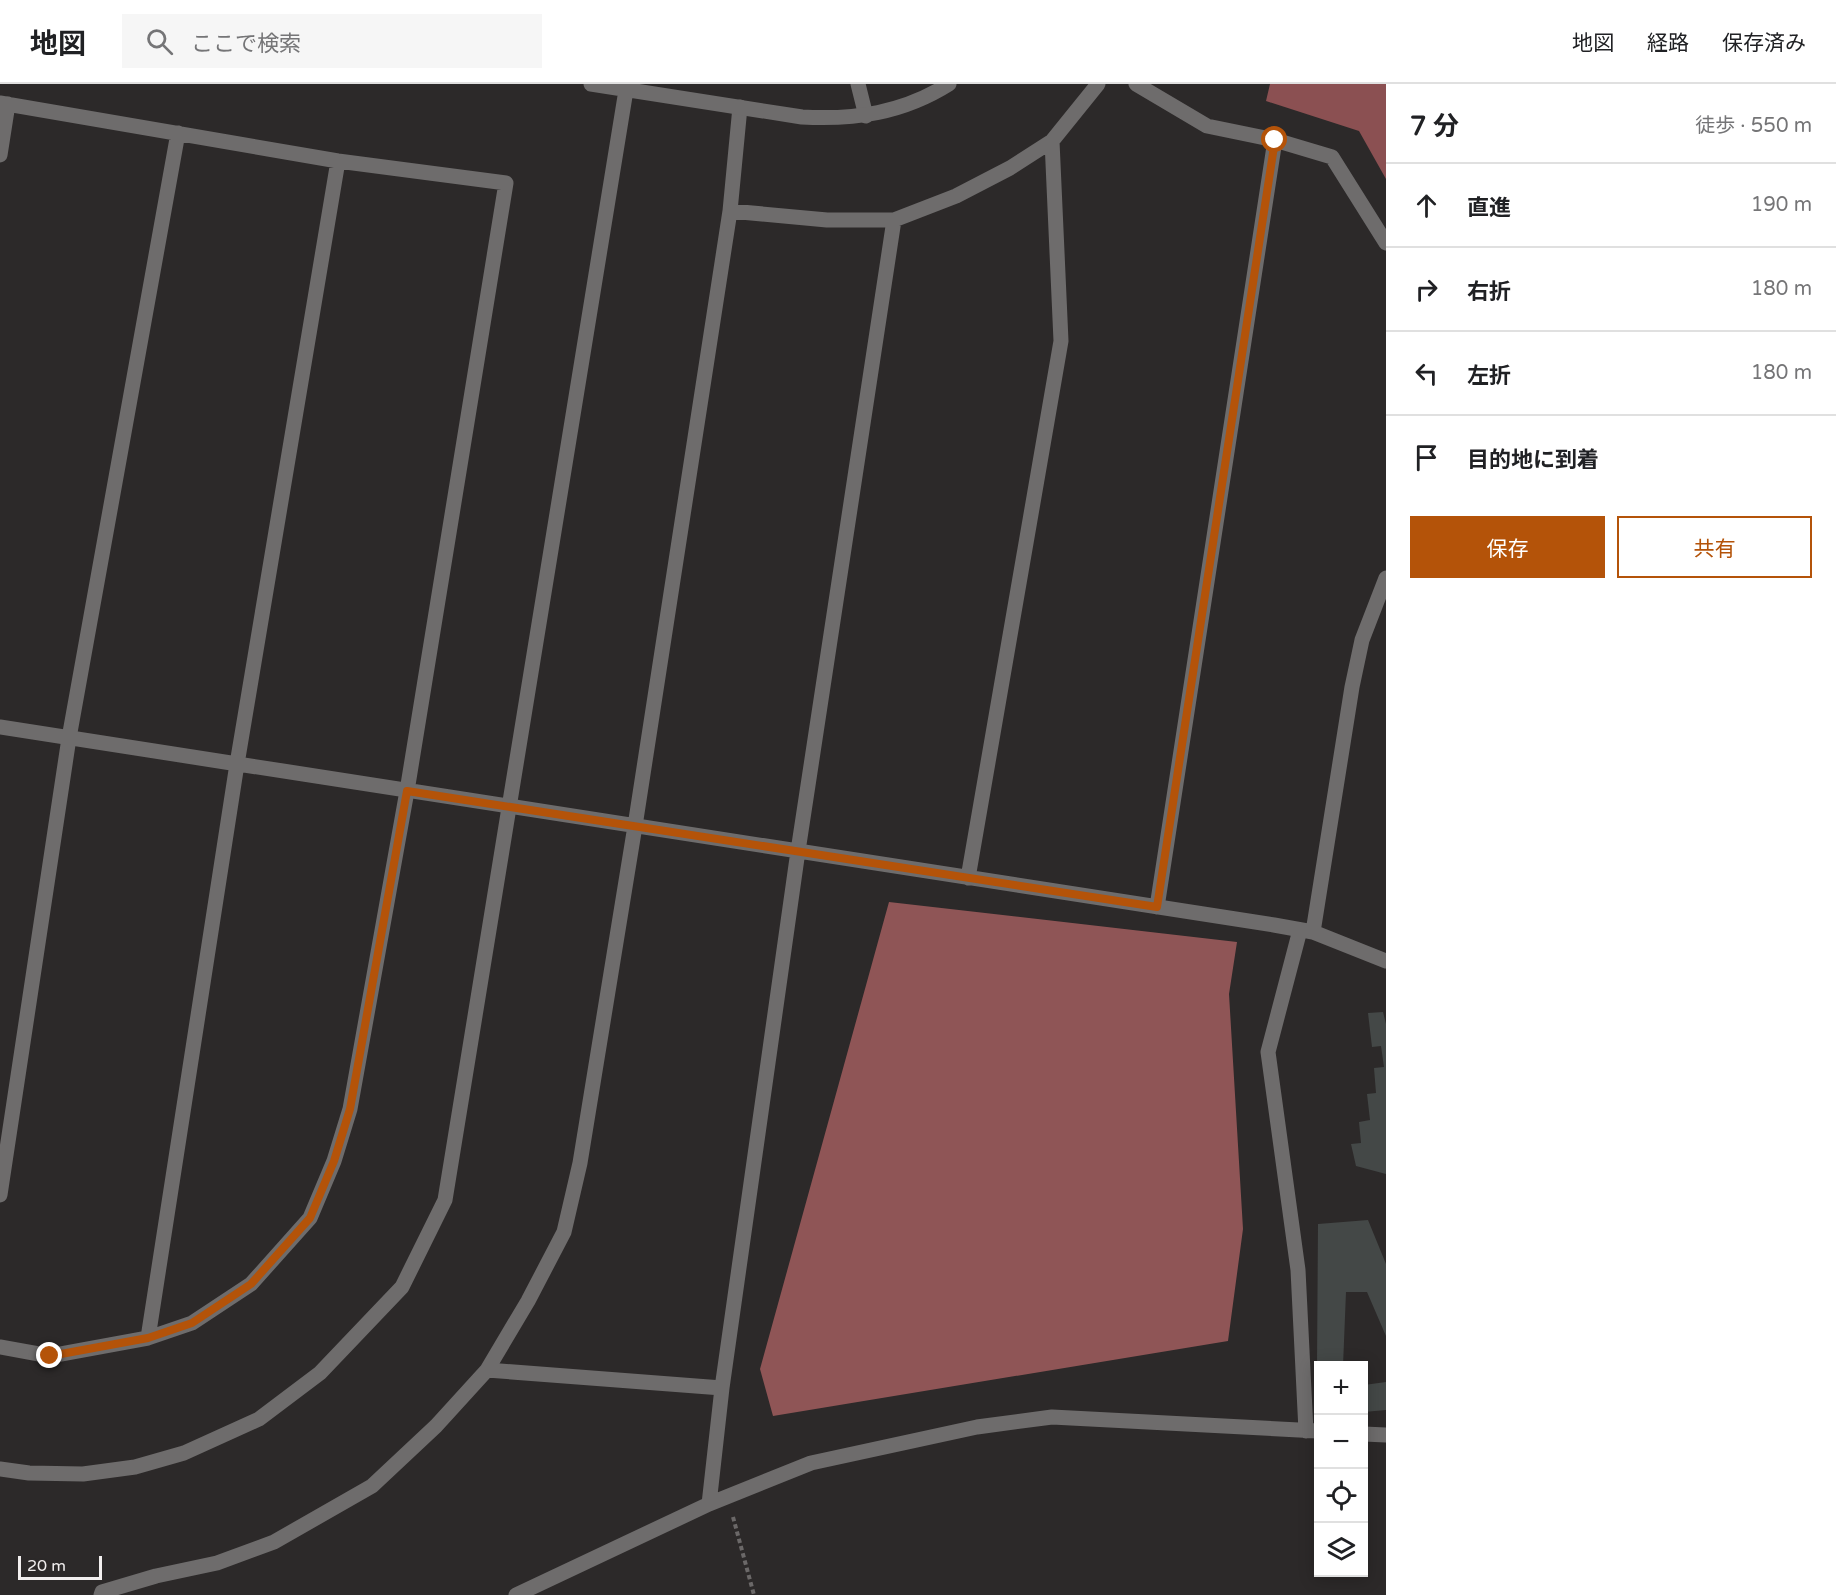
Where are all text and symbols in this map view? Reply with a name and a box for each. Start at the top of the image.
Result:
search box [122,14,542,68]
icon: search [143,25,176,58]
text: 地図 [30,27,86,61]
text: ここで検索 [191,31,301,57]
text: 地図 [1572,31,1614,56]
text: 経路 [1647,31,1689,56]
text: 保存済み [1722,31,1806,56]
text: 7 分 [1410,111,1459,142]
text: 徒歩 · 550 m [1695,114,1812,138]
route start [1261,126,1287,152]
icon: ahead [1410,189,1443,222]
text: 190 m [1751,193,1812,217]
text: 直進 [1467,195,1511,221]
icon: right [1410,273,1443,306]
text: 180 m [1751,277,1812,301]
text: 右折 [1467,279,1511,305]
icon: left [1410,357,1443,390]
text: 180 m [1751,361,1812,385]
text: 左折 [1467,363,1511,389]
icon: arrive [1410,441,1443,474]
text: 目的地に到着 [1467,447,1599,473]
button: 保存 [1410,516,1605,578]
button: 共有 [1617,516,1812,578]
route end [36,1342,62,1368]
map controls [1314,1361,1368,1577]
button: + [1314,1361,1368,1415]
button: − [1314,1415,1368,1469]
button: locate [1314,1469,1368,1523]
button: layers [1314,1523,1368,1577]
scale bar [18,1553,102,1580]
text: 20 m [27,1556,66,1576]

